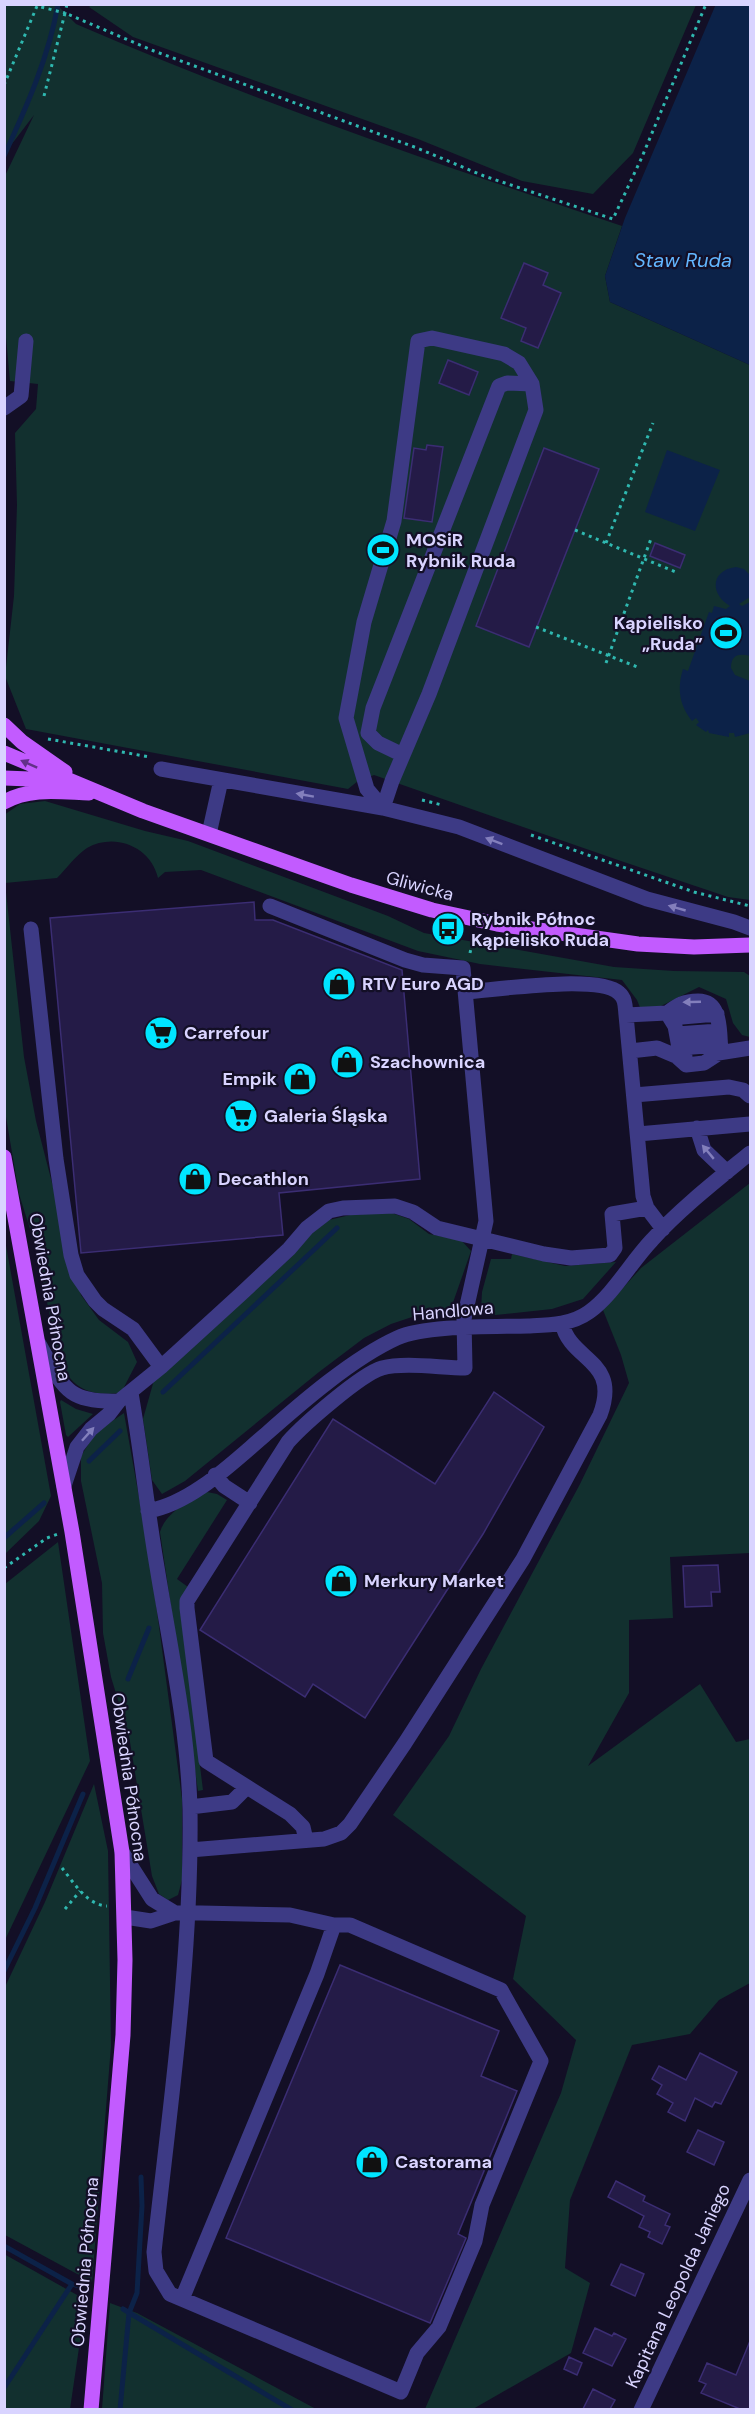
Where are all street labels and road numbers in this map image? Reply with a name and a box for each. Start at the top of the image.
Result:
street label: Gliwicka [384,865,456,907]
street label: Obwiednia Północna [23,1211,77,1383]
street label: Handlowa [411,1296,495,1326]
street label: Obwiednia Północna [105,1691,153,1863]
street label: Obwiednia Północna [66,2176,104,2348]
street label: Kapitana Leopolda Janiego [620,2180,736,2392]

